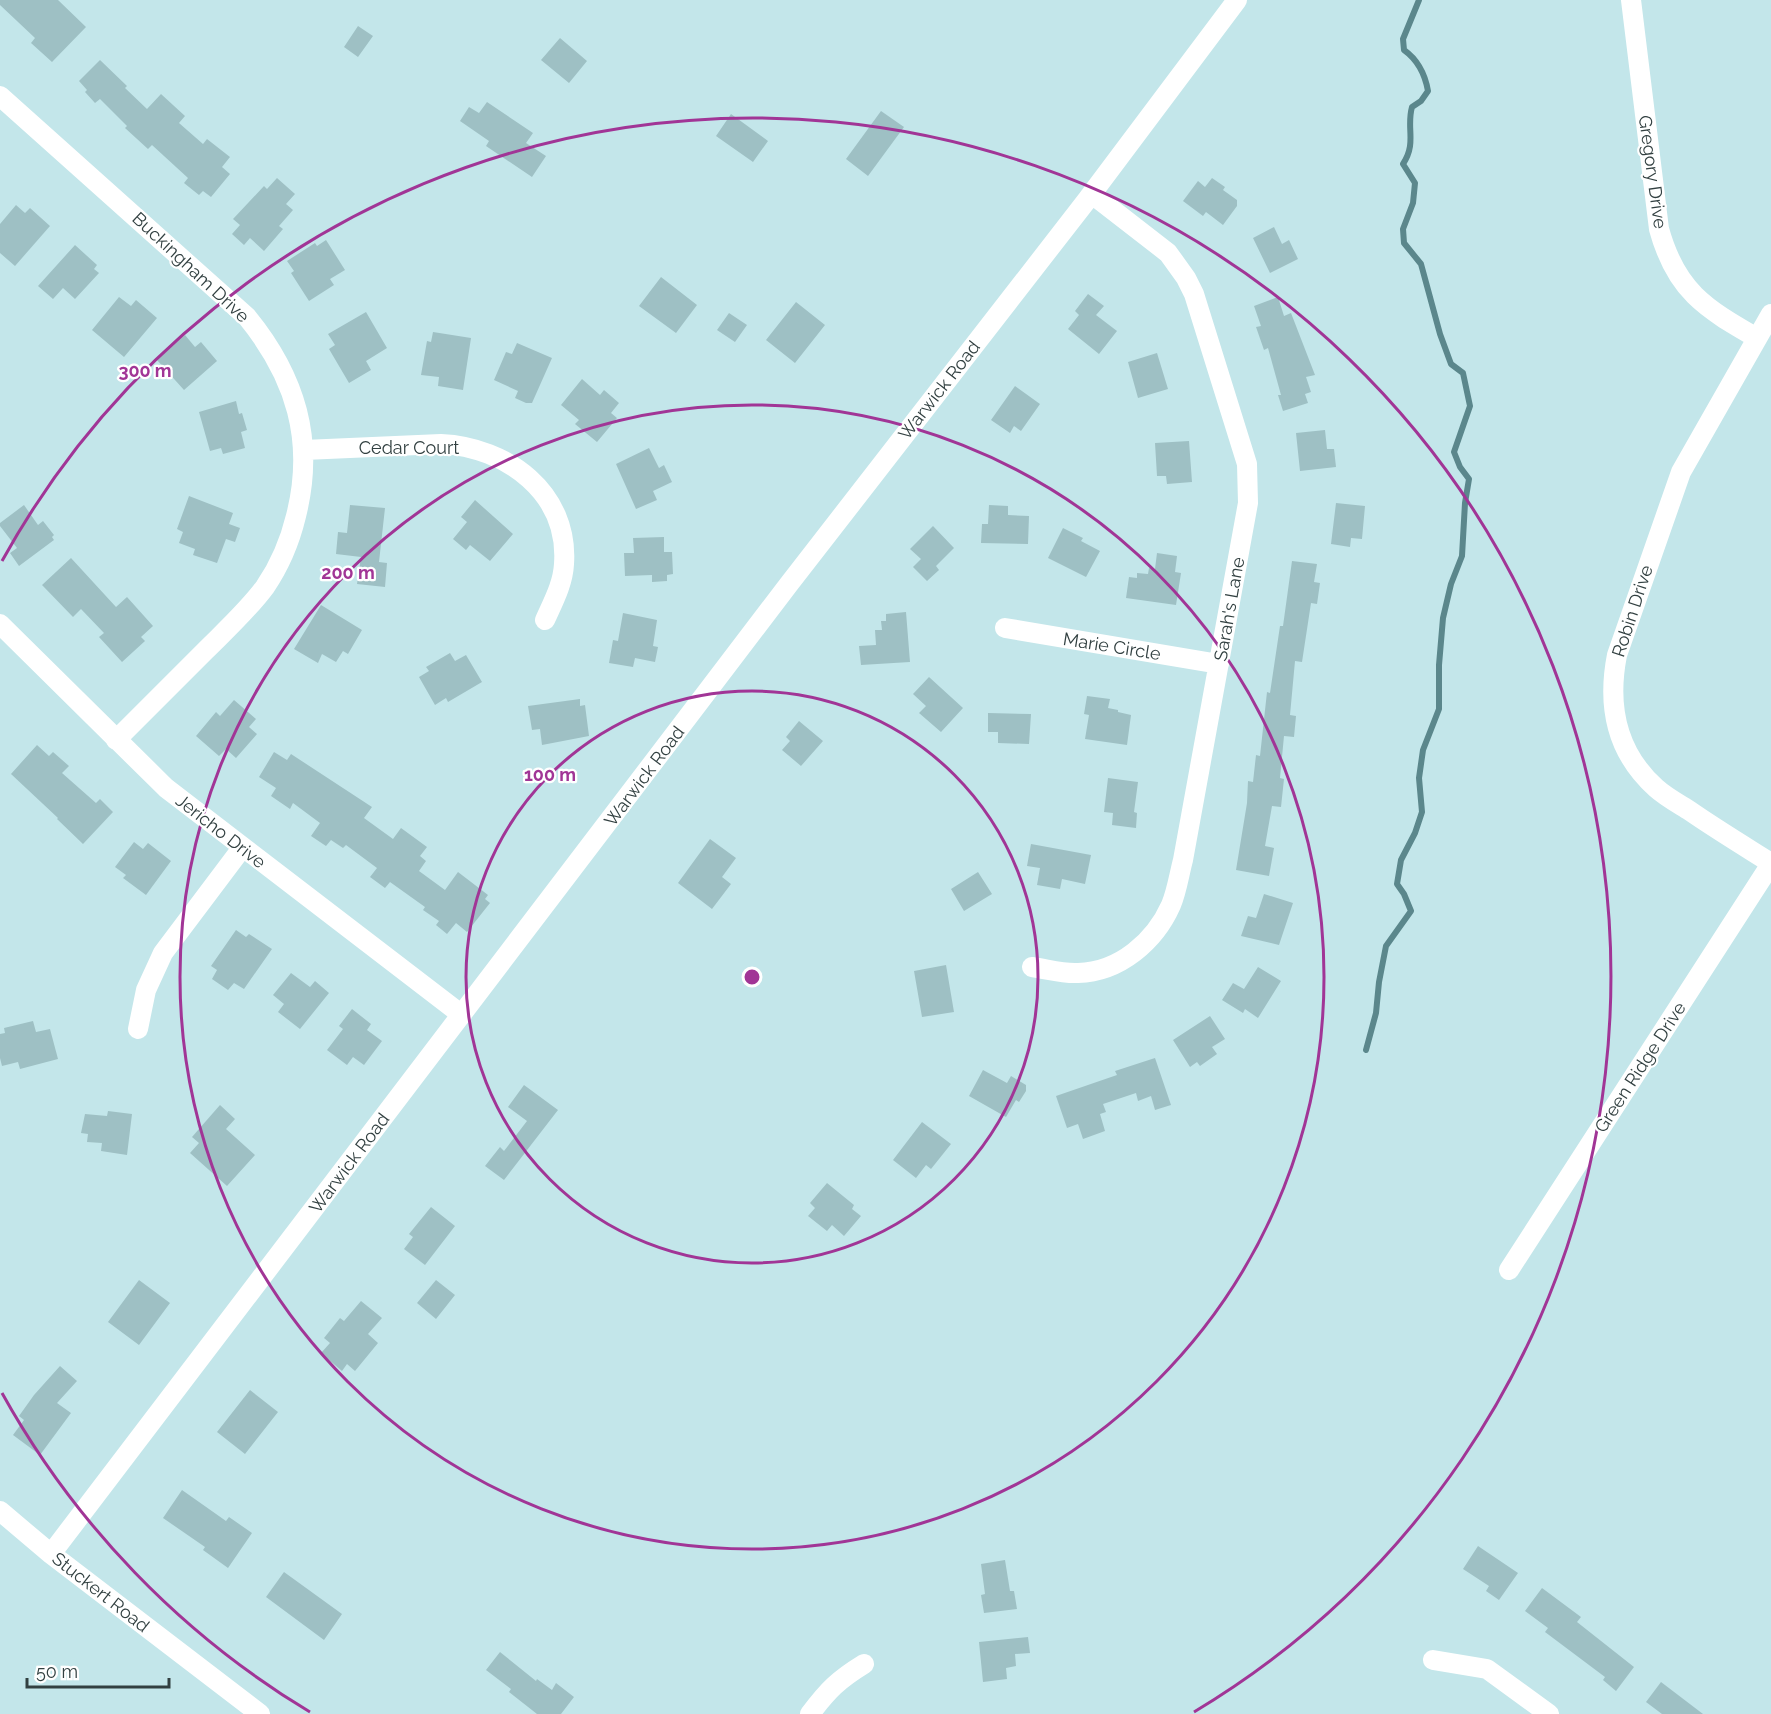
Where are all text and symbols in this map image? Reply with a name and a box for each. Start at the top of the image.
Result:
street label: Gregory Drive [1635,114,1671,231]
street label: Buckingham Drive [128,207,254,327]
street label: Warwick Road [894,336,984,444]
text: 300 m [118,360,172,381]
street label: Cedar Court [359,437,459,458]
street label: Sarah's Lane [1210,555,1249,663]
text: 200 m [321,562,375,583]
street label: Robin Drive [1607,562,1657,660]
street label: Marie Circle [1062,628,1163,664]
street label: Warwick Road [600,722,688,830]
text: 100 m [524,764,576,785]
street label: Jericho Drive [172,789,270,873]
centre of rings [742,967,762,987]
street label: Green Ridge Drive [1590,998,1690,1136]
street label: Warwick Road [305,1109,393,1217]
street label: Stuckert Road [48,1548,154,1636]
scale bar [27,1651,170,1689]
text: 50 m [36,1661,78,1682]

